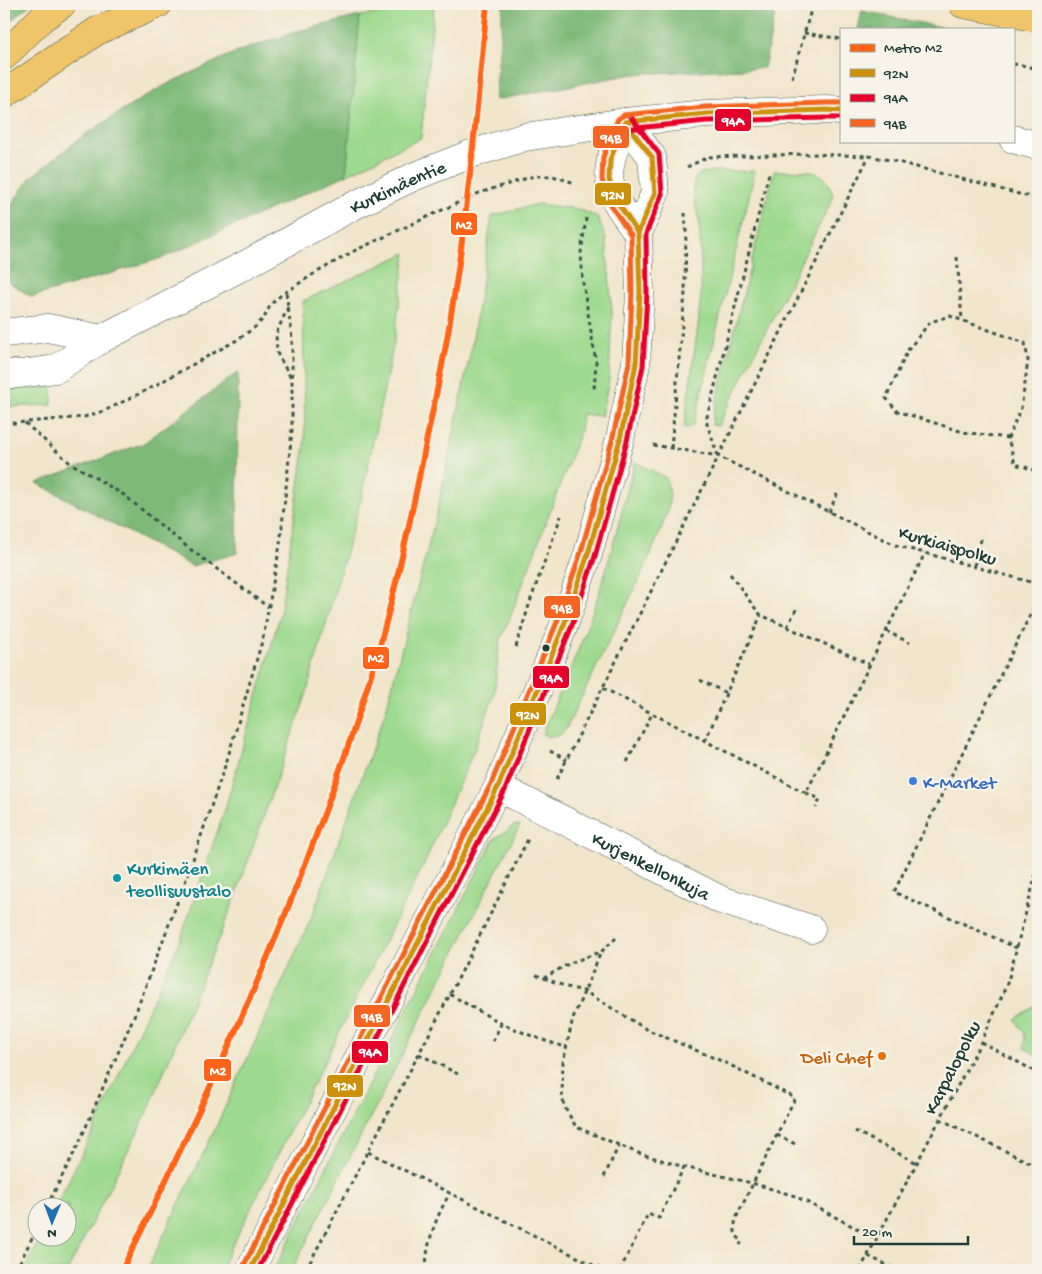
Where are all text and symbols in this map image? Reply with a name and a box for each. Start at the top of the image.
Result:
legend [840,28,1014,142]
text: Metro M2 [884,40,943,58]
text: 92N [883,66,909,84]
text: 94A [883,90,909,108]
line badge: 94A [714,108,752,132]
text: 94A [721,114,746,131]
text: 94B [883,116,907,134]
line badge: 94B [592,125,630,149]
text: 94B [600,131,622,148]
street label: Kurkimäentie [347,157,450,221]
line badge: 92N [594,182,632,206]
text: 92N [600,188,625,205]
line badge: M2 [450,212,478,236]
text: M2 [456,218,472,235]
street label: Kurkiaispolku [895,522,999,572]
line badge: 94B [543,595,581,619]
text: 94B [551,601,573,618]
unlabelled marker [541,643,551,653]
line badge: M2 [362,646,390,670]
text: M2 [368,651,384,668]
line badge: 94A [532,665,570,689]
text: 94A [539,671,564,688]
line badge: 92N [509,702,547,726]
text: 92N [515,708,540,725]
place label: K-Market [923,773,998,796]
marker: K-Market [907,775,919,787]
street label: Kurjenkellonkuja [587,828,714,908]
place label: Kurkimäen teollisuustalo [125,859,231,904]
marker: Kurkimäen teollisuustalo [111,872,123,884]
line badge: 94B [353,1004,391,1028]
text: 94B [361,1010,383,1027]
street label: Karpalopolku [921,1018,988,1119]
line badge: 94A [351,1040,389,1064]
text: 94A [358,1045,383,1062]
place label: Deli Chef [799,1048,874,1071]
marker: Deli Chef [876,1050,888,1062]
line badge: M2 [203,1058,232,1082]
text: M2 [210,1064,226,1081]
line badge: 92N [326,1074,364,1098]
text: 92N [332,1079,357,1096]
north arrow [28,1196,78,1246]
scale bar [854,1214,968,1246]
text: N [47,1224,57,1241]
text: 20 m [862,1224,892,1242]

